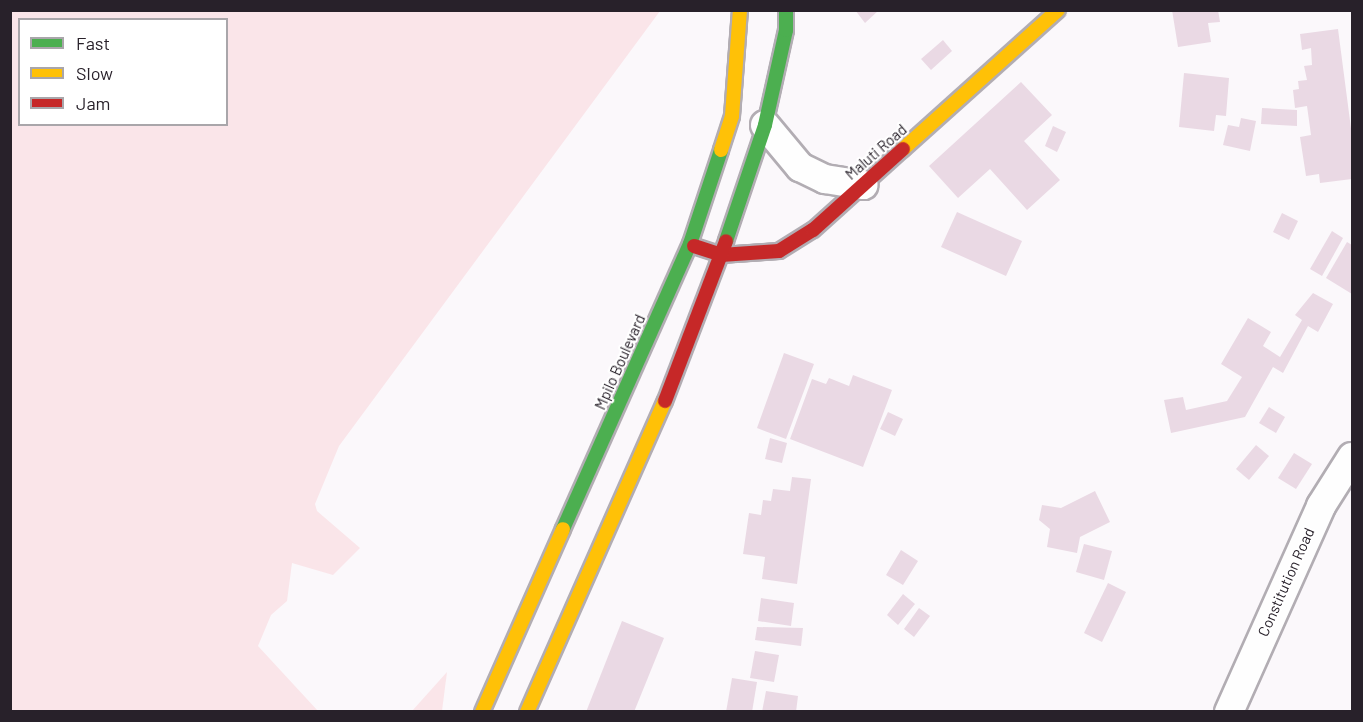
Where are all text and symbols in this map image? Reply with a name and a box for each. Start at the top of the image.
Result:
legend [18,18,228,126]
text: Fast [76,32,110,54]
text: Slow [76,62,113,84]
text: Jam [76,92,110,114]
street label: Maluti Road [842,120,910,184]
street label: Mpilo Boulevard [591,312,649,412]
street label: Constitution Road [1254,525,1318,639]

